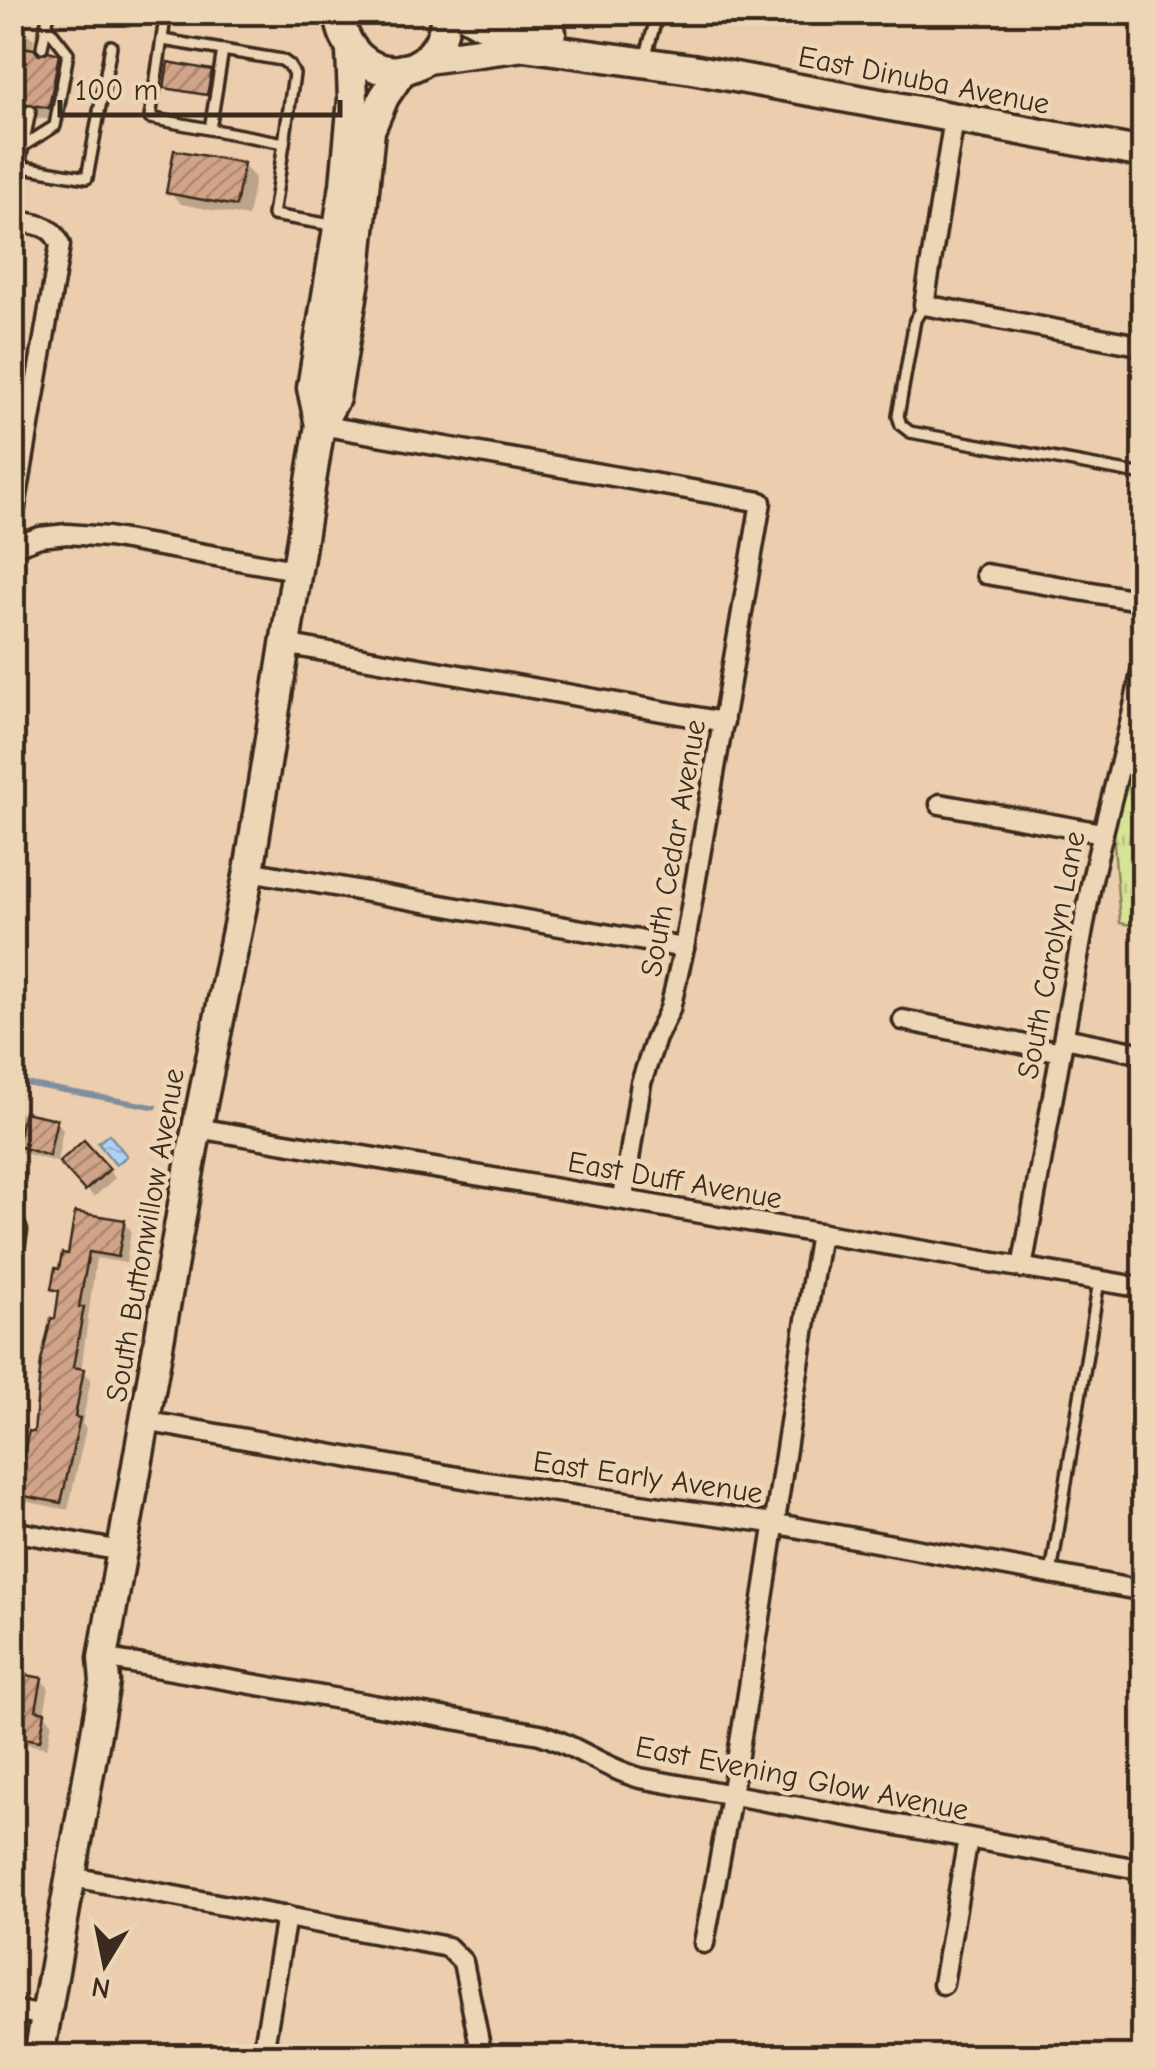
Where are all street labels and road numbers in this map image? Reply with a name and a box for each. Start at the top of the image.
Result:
street label: East Dinuba Avenue [795,39,1052,122]
street label: South Cedar Avenue [634,717,713,979]
street label: South Carolyn Lane [1010,828,1093,1082]
street label: South Buttonwillow Avenue [99,1066,192,1405]
street label: East Duff Avenue [565,1144,785,1217]
street label: East Early Avenue [531,1444,765,1511]
street label: East Evening Glow Avenue [632,1729,971,1828]

